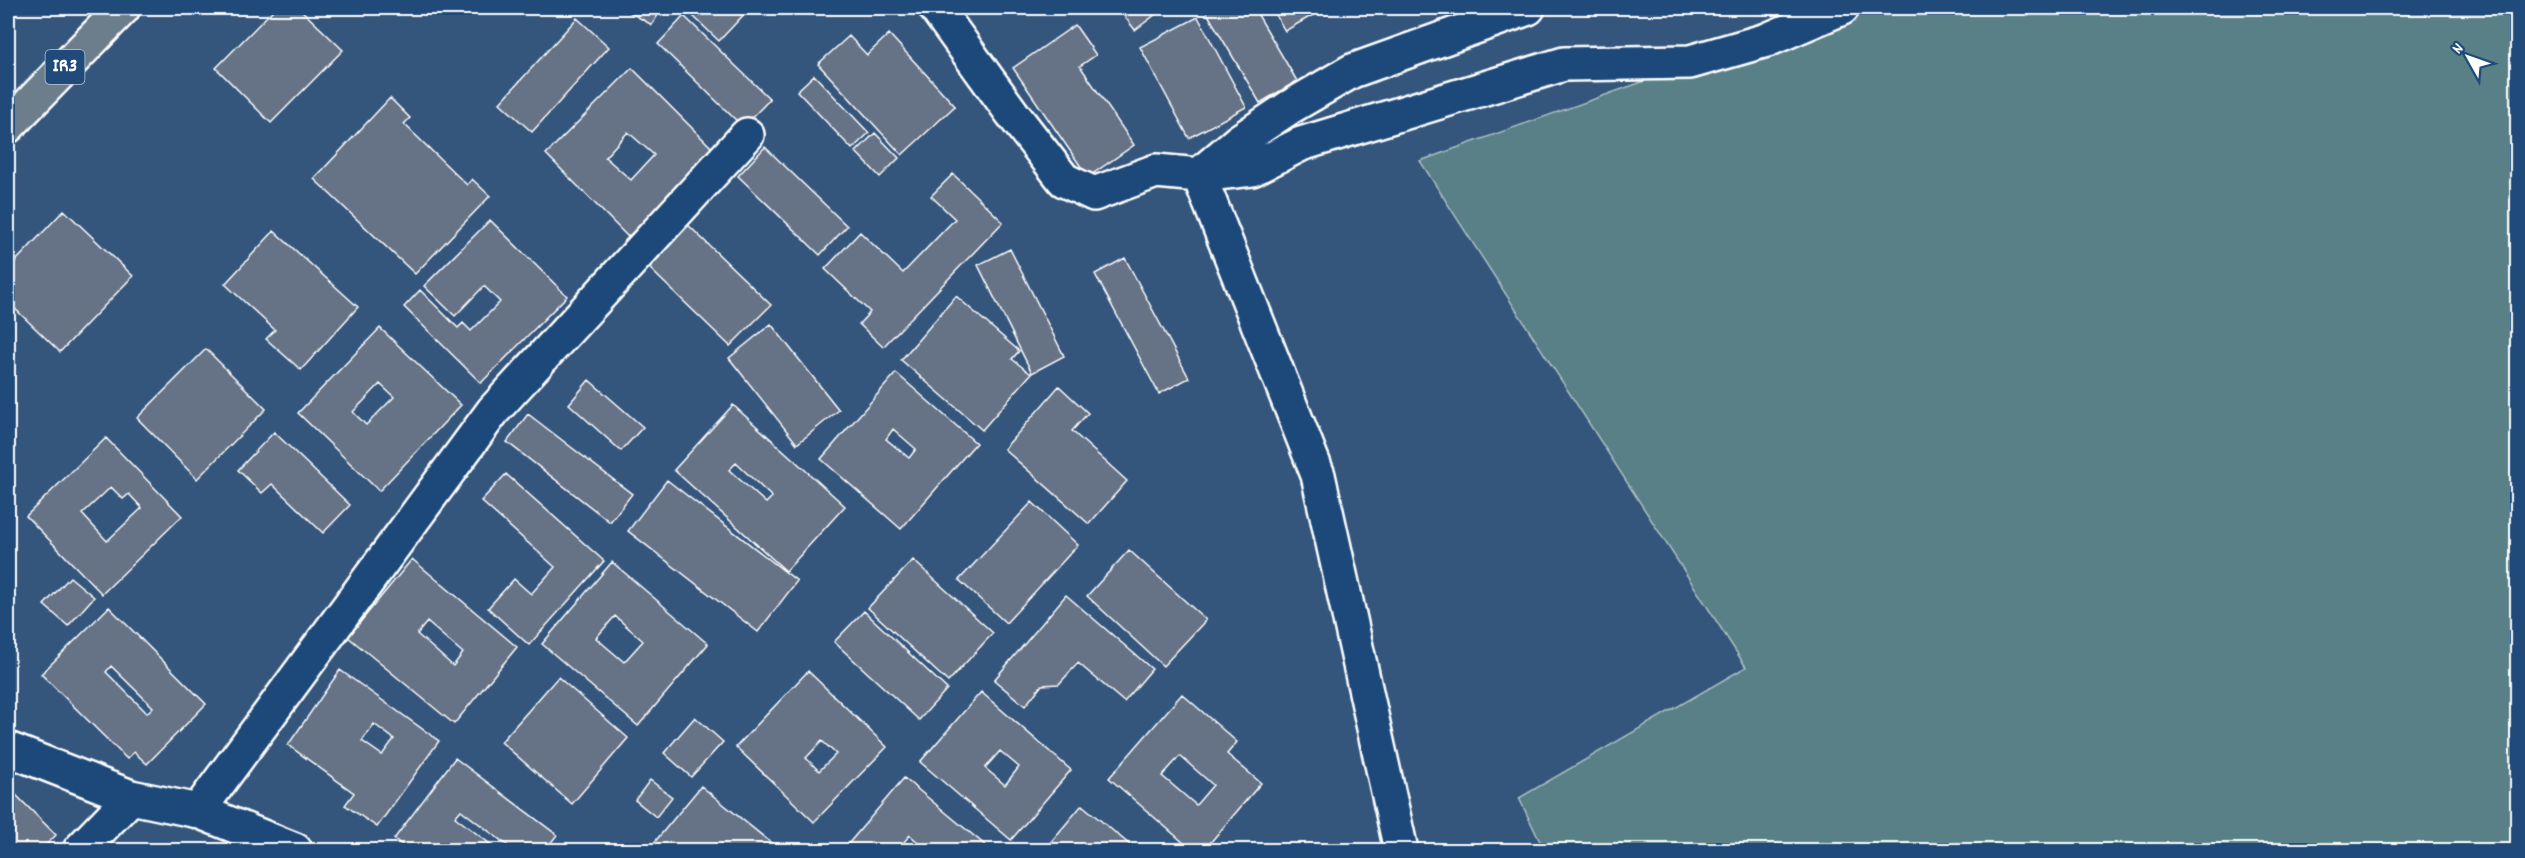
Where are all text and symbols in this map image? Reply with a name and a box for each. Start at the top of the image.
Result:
north arrow [2438,27,2498,87]
text: N [2447,38,2470,59]
road number: IR3 [46,50,84,84]

